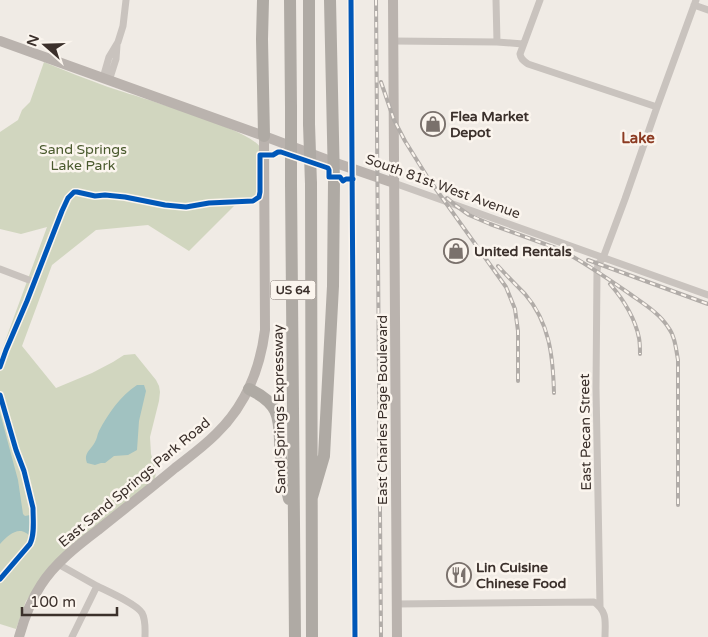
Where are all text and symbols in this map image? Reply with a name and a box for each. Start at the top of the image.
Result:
north arrow [20,20,70,70]
text: N [23,33,43,49]
place label: Flea Market Depot [450,108,530,141]
shop icon: Flea Market Depot [420,111,446,137]
district label: Lake [621,129,655,147]
park label: Sand Springs Lake Park [39,141,127,174]
street label: South 81st West Avenue [363,151,523,222]
shop icon: United Rentals [443,238,469,264]
place label: United Rentals [474,243,572,260]
road number: US 64 [270,280,316,300]
street label: East Charles Page Boulevard [374,315,391,505]
street label: Sand Springs Expressway [270,324,289,494]
street label: East Pecan Street [576,373,595,491]
street label: East Sand Springs Park Road [55,414,214,551]
place label: Lin Cuisine Chinese Food [476,559,566,592]
restaurant icon: Lin Cuisine Chinese Food [446,562,472,588]
scale bar [22,584,118,616]
text: 100 m [30,593,76,611]

